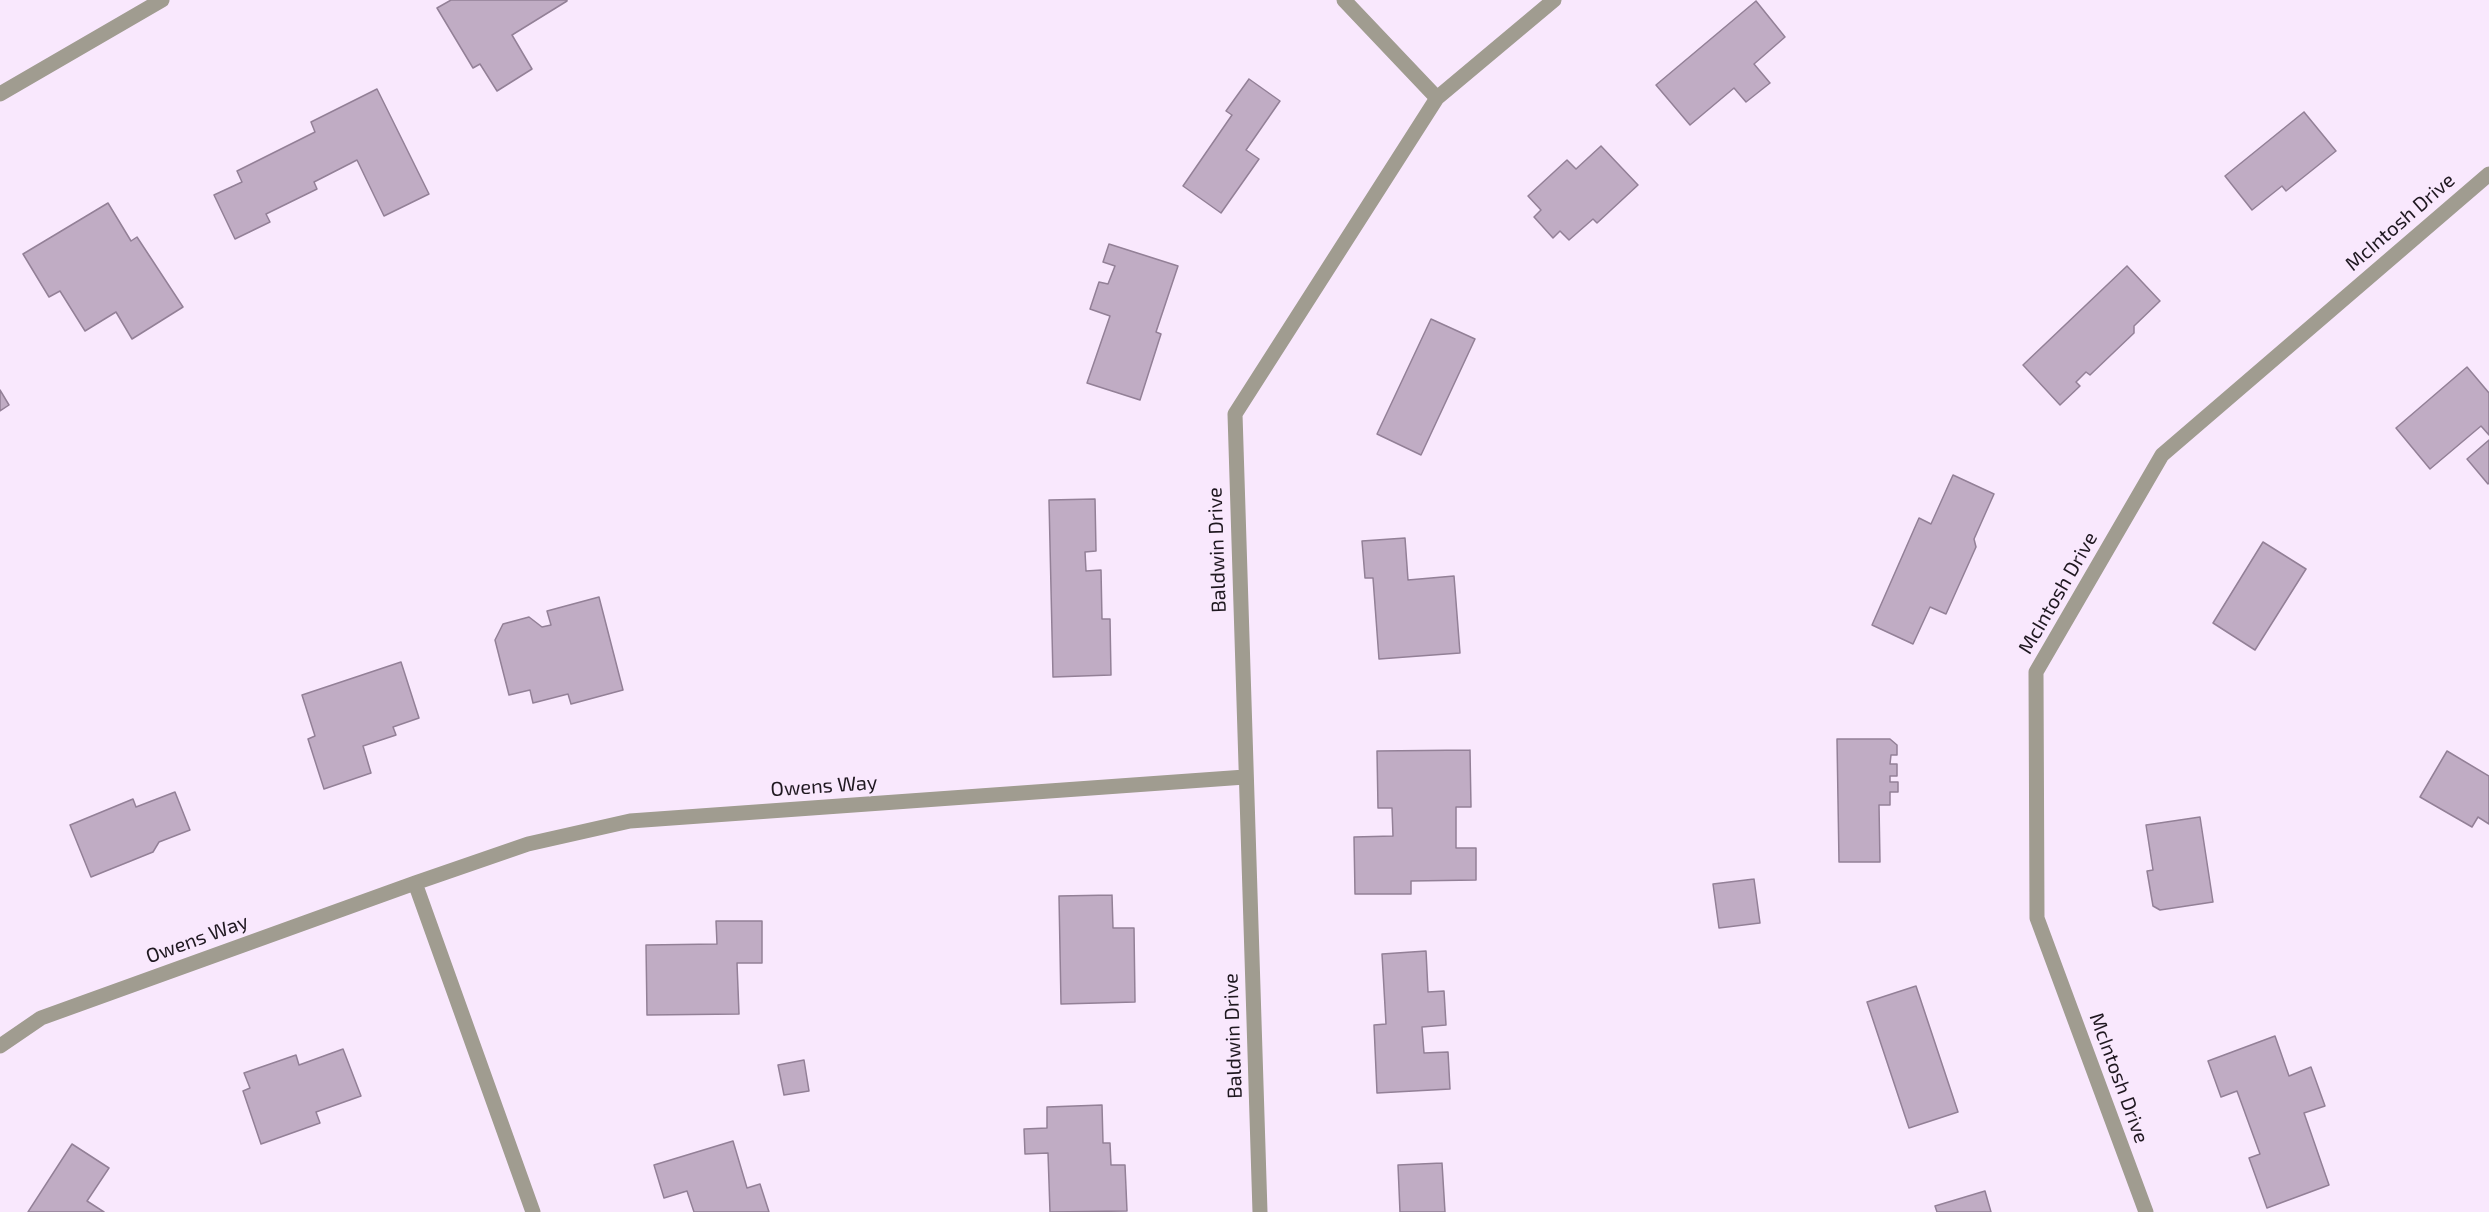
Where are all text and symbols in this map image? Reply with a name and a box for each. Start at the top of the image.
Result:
street label: McIntosh Drive [2340,168,2460,276]
street label: Baldwin Drive [1203,487,1231,613]
street label: McIntosh Drive [2013,528,2103,658]
street label: Owens Way [770,770,878,802]
street label: Owens Way [143,909,251,969]
street label: Baldwin Drive [1219,973,1247,1099]
street label: McIntosh Drive [2084,1010,2154,1146]

